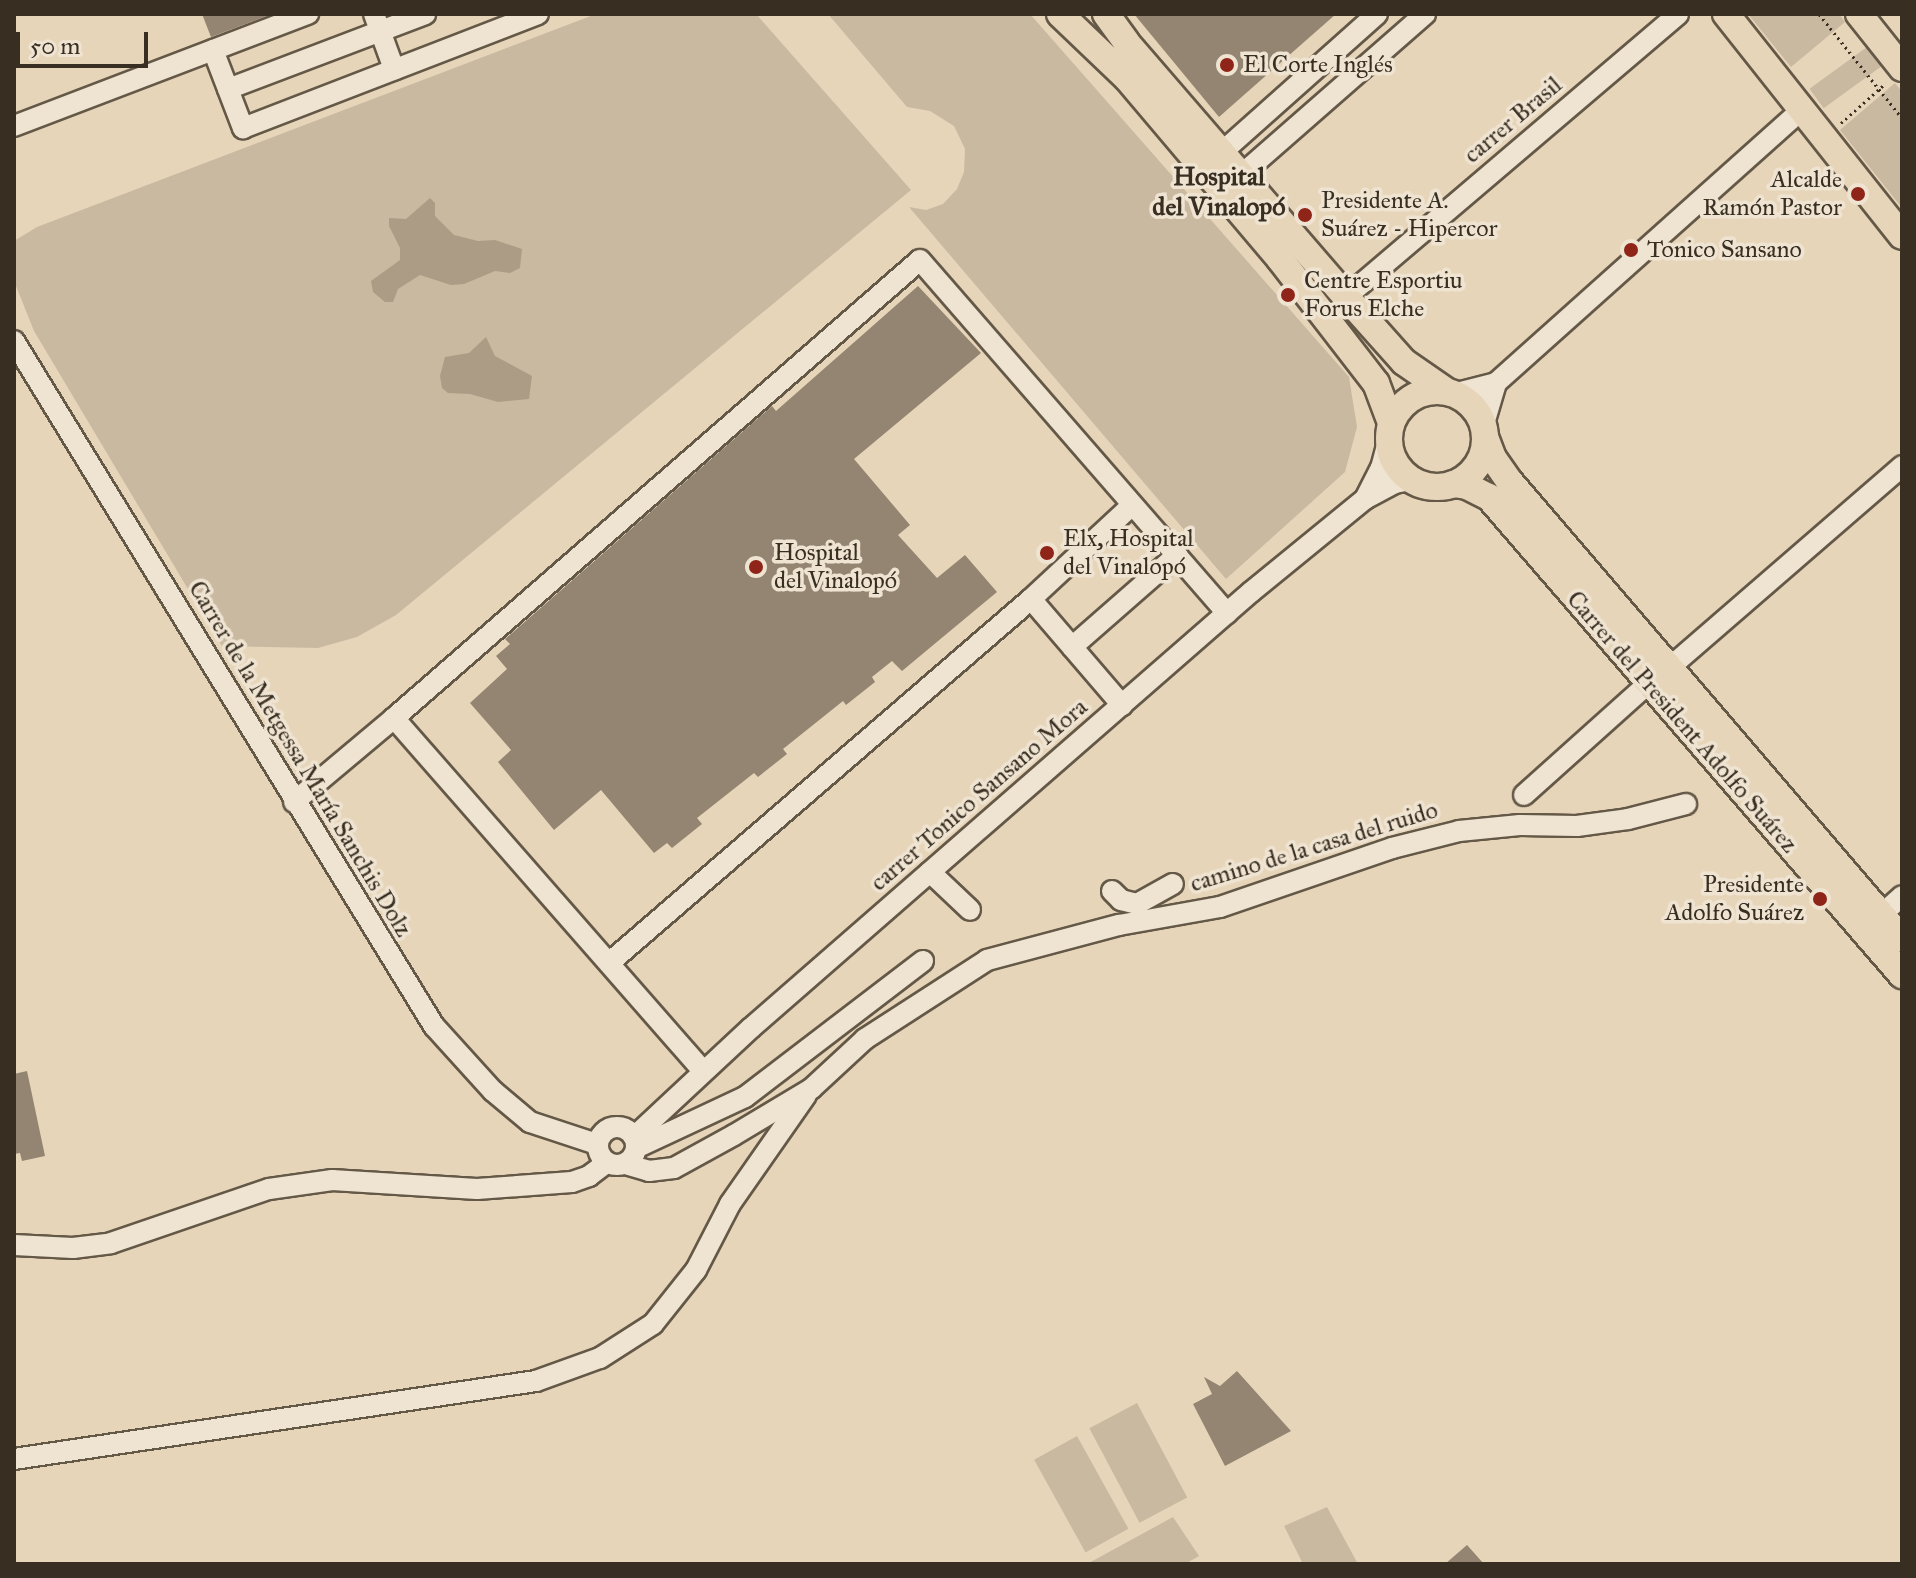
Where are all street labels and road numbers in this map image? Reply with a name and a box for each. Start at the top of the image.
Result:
street label: carrer Brasil [1458,71,1568,169]
street label: Carrer de la Metgessa María Sanchis Dolz [182,576,418,942]
street label: Carrer del President Adolfo Suárez [1561,585,1803,859]
street label: carrer Tonico Sansano Mora [865,693,1093,897]
street label: camino de la casa del ruido [1187,796,1441,898]

